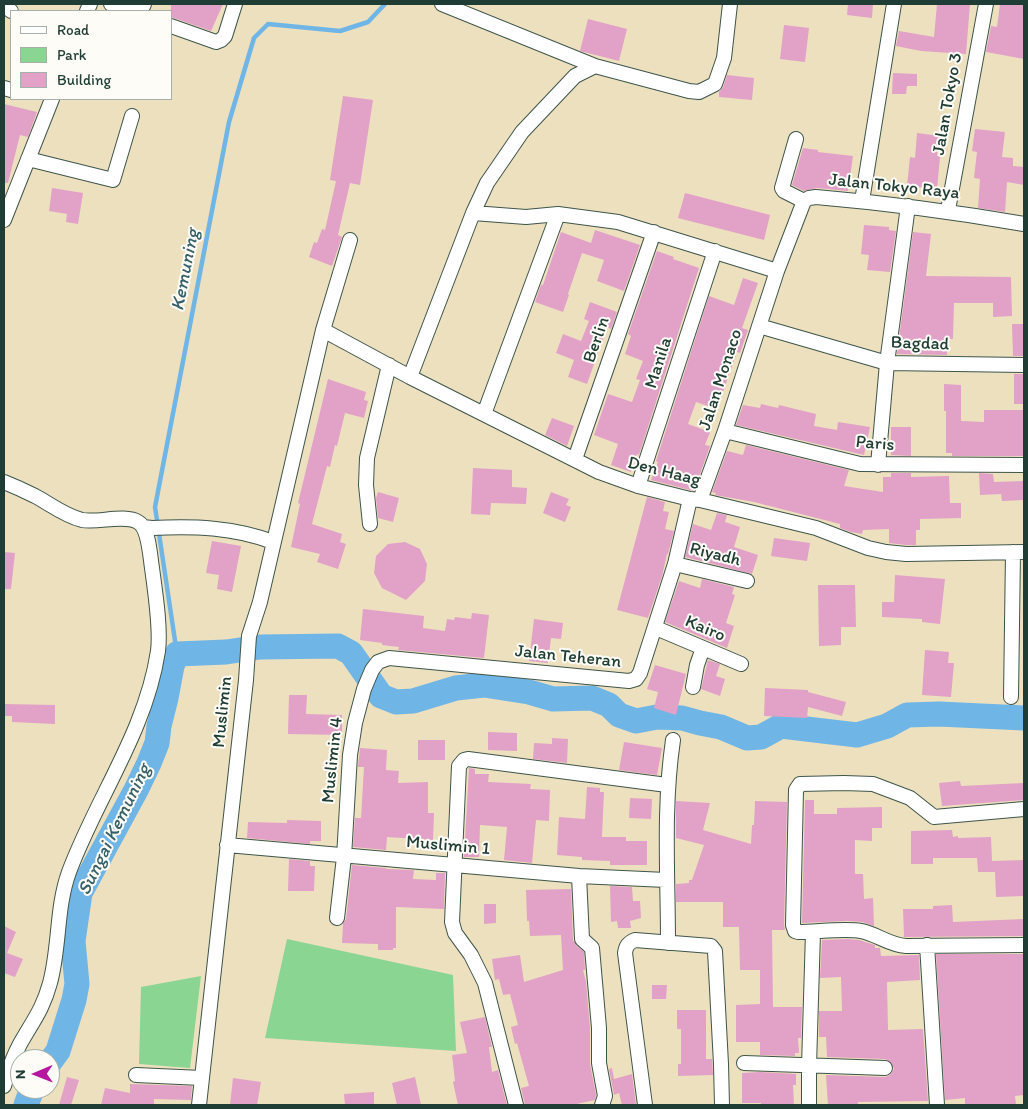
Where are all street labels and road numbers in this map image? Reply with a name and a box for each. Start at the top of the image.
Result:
street label: Jalan Tokyo 3 [928,51,968,157]
street label: Jalan Tokyo Raya [828,169,960,205]
street label: Berlin [579,314,615,366]
street label: Jalan Monaco [694,327,748,433]
street label: Bagdad [890,332,950,356]
street label: Manila [641,335,677,391]
street label: Paris [855,432,895,456]
street label: Den Haag [625,452,703,492]
street label: Riyadh [687,538,743,572]
street label: Kairo [682,611,728,647]
street label: Jalan Teheran [514,641,622,673]
street label: Muslimin [209,675,237,749]
street label: Muslimin 4 [318,716,348,804]
street label: Muslimin 1 [405,832,491,860]

